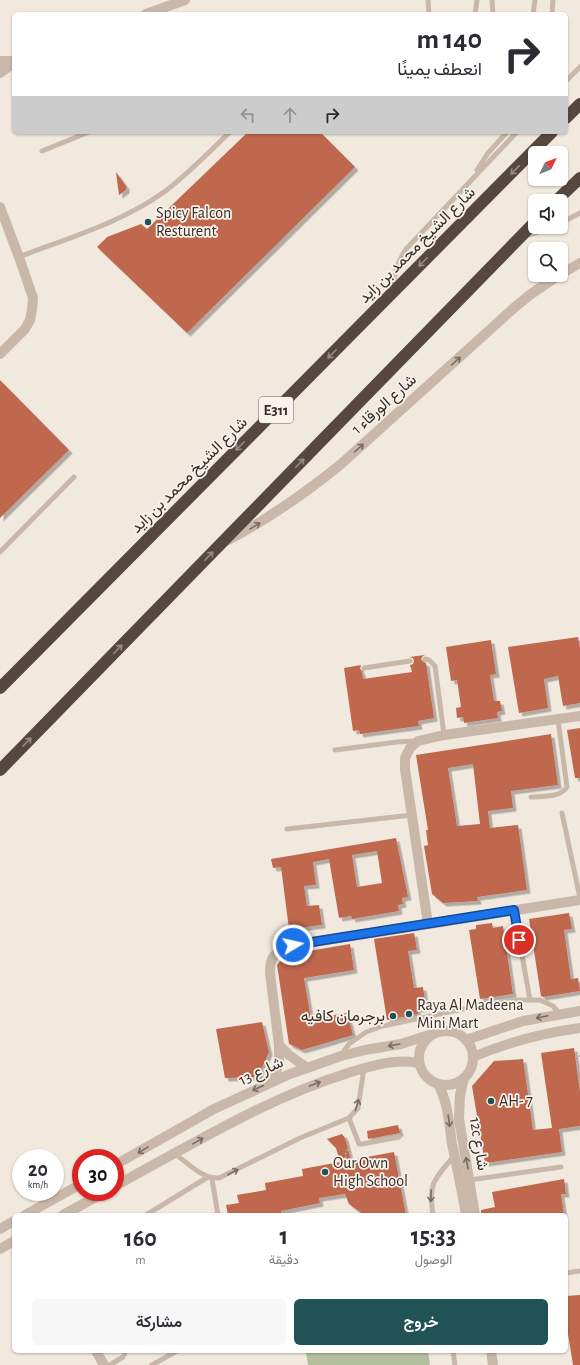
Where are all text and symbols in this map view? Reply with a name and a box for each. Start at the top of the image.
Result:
text: 140 m [416,26,482,54]
icon: right [496,28,548,80]
text: انعطف يمينًا [397,61,482,79]
icon: left [237,104,259,126]
icon: ahead [279,104,301,126]
icon: right [321,104,343,126]
north arrow [528,146,568,186]
map controls [528,146,568,282]
one-way arrow [510,165,520,175]
street label: شارع الشيخ محمد بن زايد [356,184,480,308]
button: sound [528,194,568,234]
place label: Spicy Falcon Resturent [156,205,231,239]
marker: Spicy Falcon Resturent [143,217,153,227]
button: search [528,242,568,282]
one-way arrow [419,257,428,267]
one-way arrow [327,349,337,359]
one-way arrow [450,357,460,366]
street label: شارع الورقاء 1 [349,371,421,439]
road number: E311 [259,397,293,423]
street label: شارع الشيخ محمد بن زايد [128,414,252,538]
one-way arrow [235,441,245,451]
one-way arrow [353,443,364,452]
one-way arrow [295,458,305,468]
one-way arrow [249,521,261,529]
one-way arrow [204,551,214,561]
one-way arrow [113,644,123,654]
one-way arrow [22,737,32,747]
pin [502,923,536,957]
position arrow [272,924,314,966]
icon: arrive [508,929,530,951]
place label: Raya Al Madeena Mini Mart [417,997,524,1031]
place label: برجرمان كافيه [301,1008,385,1026]
marker: Raya Al Madeena Mini Mart [404,1009,414,1019]
marker: برجرمان كافيه [388,1011,398,1021]
one-way arrow [535,1014,548,1022]
one-way arrow [388,1041,401,1049]
street label: شارع 13 [236,1054,287,1091]
one-way arrow [309,1080,321,1088]
one-way arrow [252,1085,264,1092]
place label: AH- 7 [499,1093,533,1109]
marker: AH- 7 [486,1096,496,1106]
one-way arrow [354,1099,361,1112]
one-way arrow [445,1114,453,1127]
street label: 12c شارع [464,1116,491,1172]
one-way arrow [192,1136,204,1144]
one-way arrow [137,1146,149,1154]
speed limit sign: 30 [72,1149,124,1201]
place label: Our Own High School [333,1155,408,1189]
one-way arrow [463,1157,471,1170]
text: 20 [28,1160,48,1180]
one-way arrow [226,1167,238,1175]
marker: Our Own High School [320,1167,330,1177]
text: km/h [28,1180,48,1190]
one-way arrow [428,1189,435,1202]
text: 1 [279,1225,288,1249]
text: 15:33 [411,1225,456,1249]
text: 160 [124,1227,157,1251]
text: m [135,1254,146,1267]
text: دقيقة [269,1254,299,1267]
text: الوصول [415,1254,452,1267]
button: مشاركة [32,1299,286,1345]
button: خروج [294,1299,548,1345]

